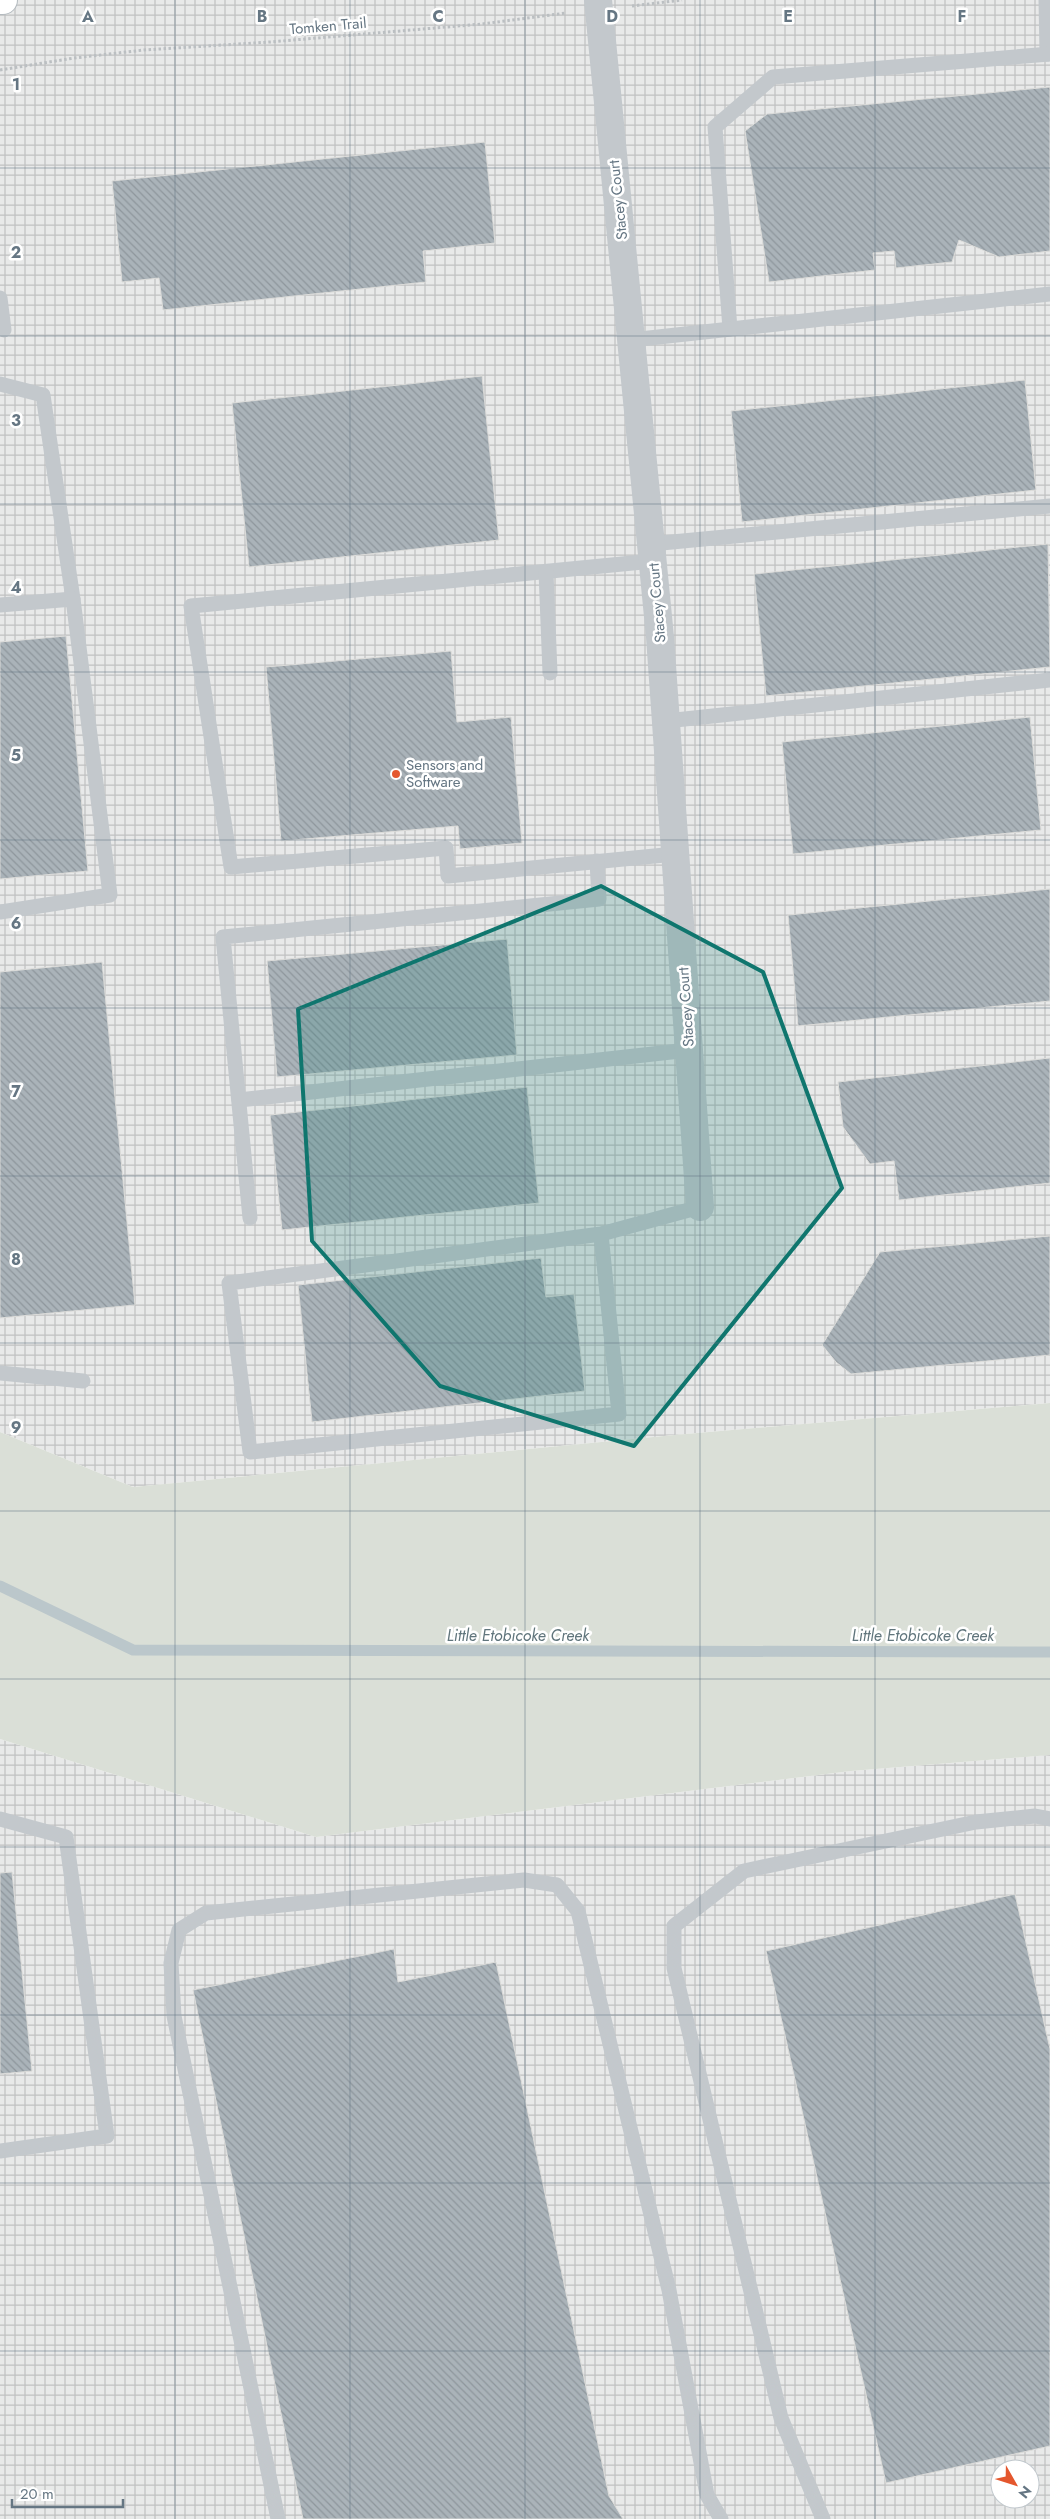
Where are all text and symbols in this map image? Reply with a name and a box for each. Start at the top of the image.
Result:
text: A [81,5,94,28]
text: B [257,5,267,28]
text: C [432,5,444,28]
text: D [606,5,618,28]
text: E [783,5,793,28]
text: F [958,5,966,28]
street label: Tomken Trail [289,12,367,40]
text: 1 [12,73,20,96]
street label: Stacey Court [603,159,633,241]
text: 2 [11,241,21,264]
text: 3 [11,409,21,432]
street label: Stacey Court [643,562,671,644]
text: 4 [10,576,22,599]
text: 5 [11,744,21,767]
place label: Sensors and Software [406,754,483,793]
marker: Sensors and Software [390,768,402,780]
text: 6 [11,912,21,935]
street label: Stacey Court [672,966,700,1048]
text: 7 [11,1080,21,1103]
text: 8 [11,1248,21,1271]
text: 9 [11,1416,21,1439]
water label: Little Etobicoke Creek [447,1624,590,1647]
water label: Little Etobicoke Creek [852,1624,995,1647]
north arrow [990,2459,1040,2509]
scale bar [12,2476,124,2508]
text: N [1014,2482,1036,2503]
text: 20 m [20,2483,54,2505]

